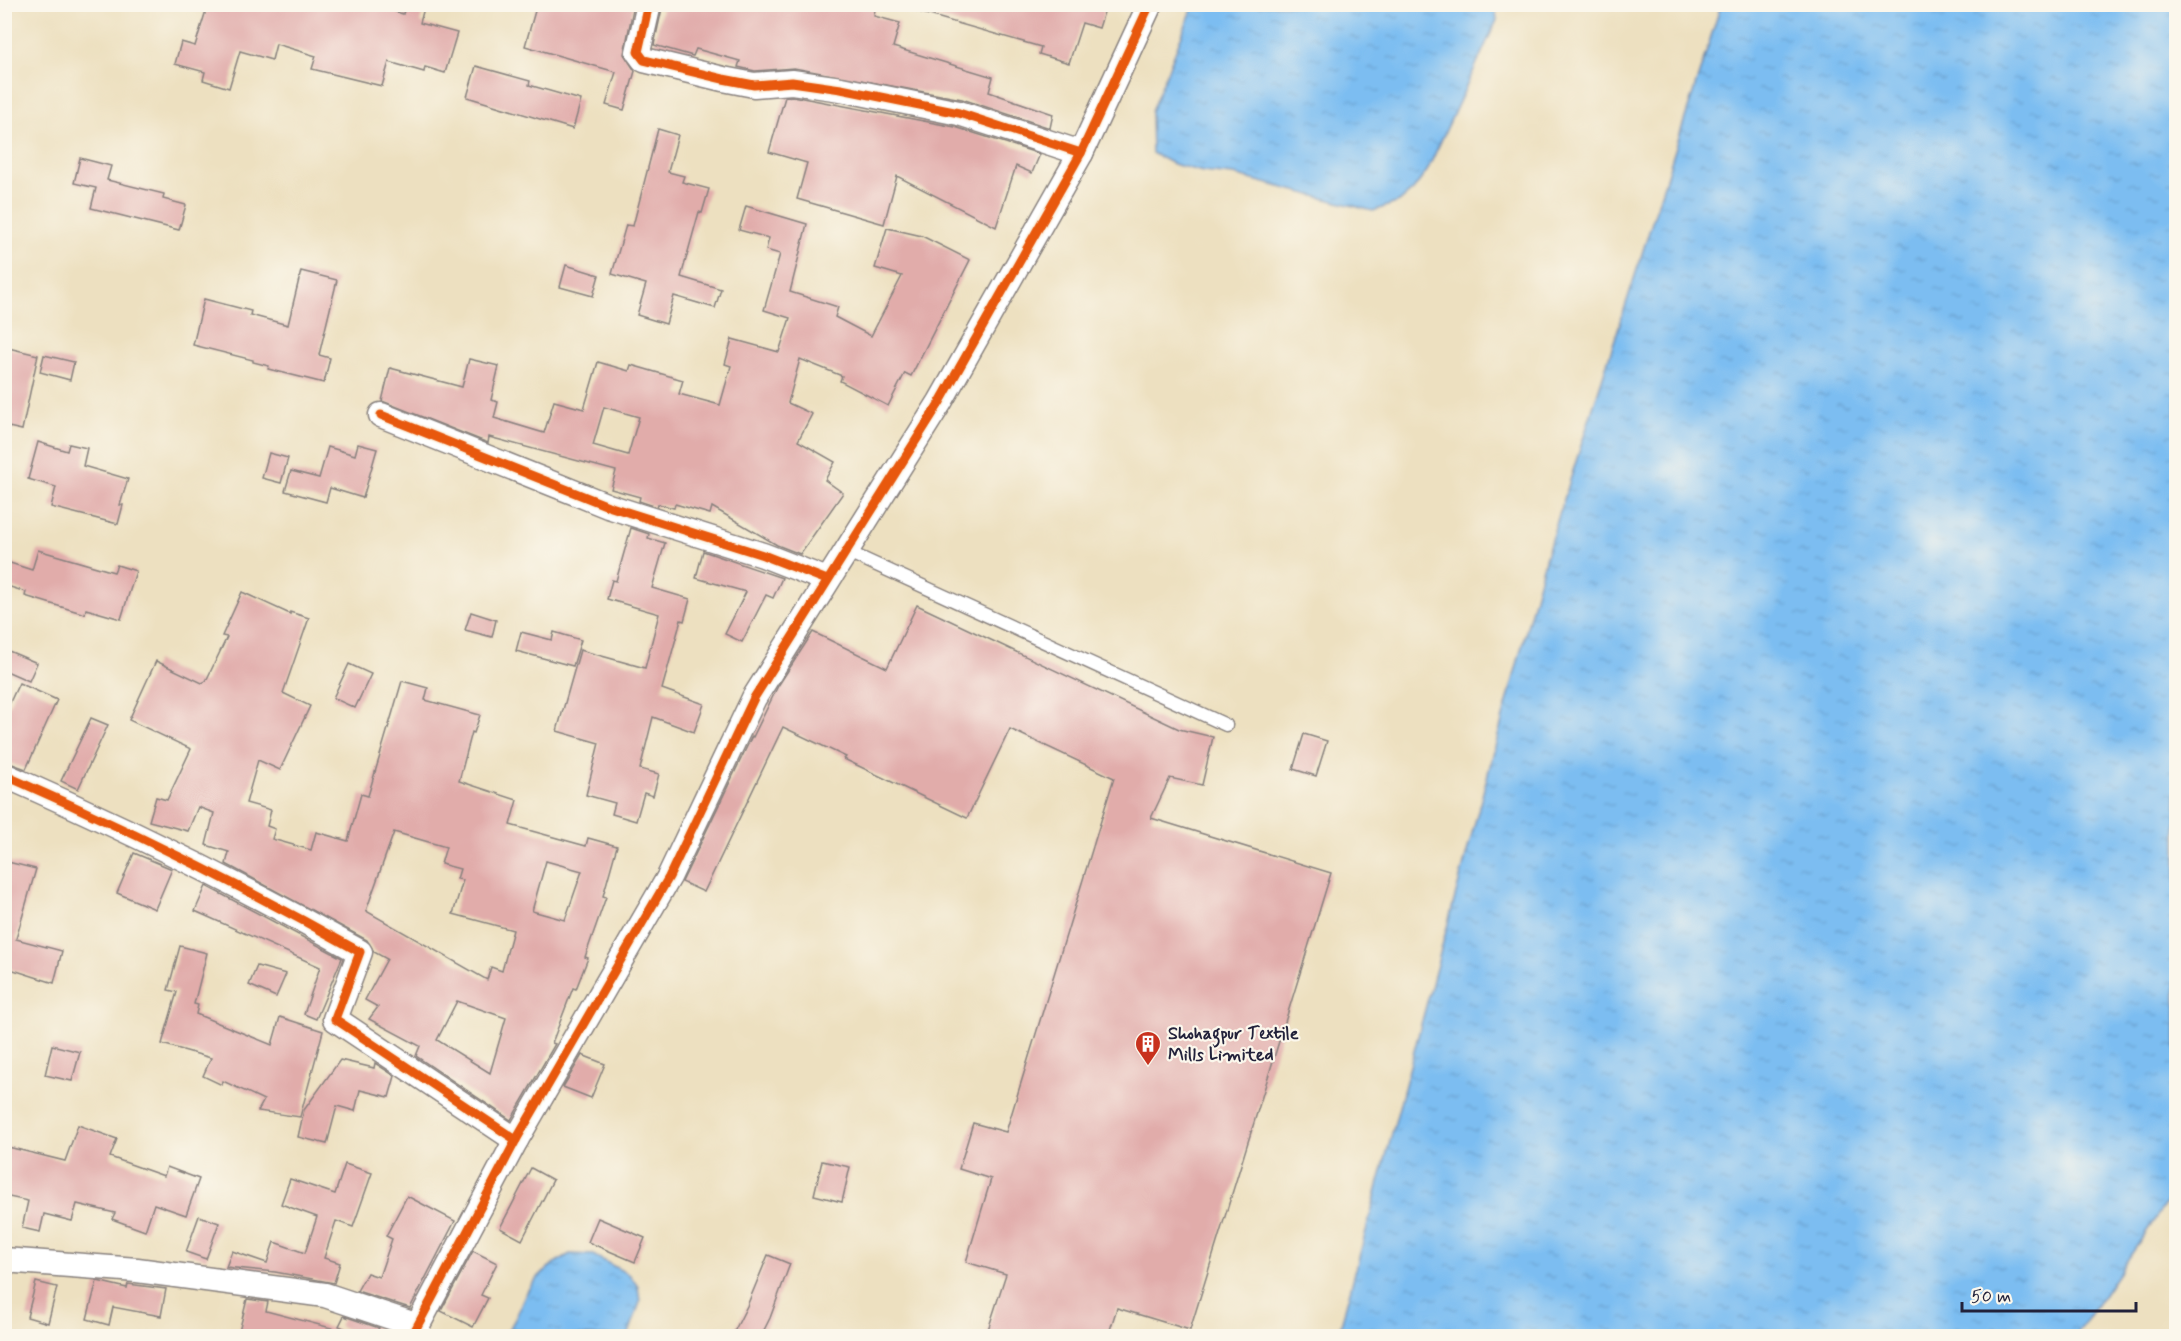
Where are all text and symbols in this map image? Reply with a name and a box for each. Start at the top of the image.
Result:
place label: Shohagpur Textile Mills Limited [1168,1022,1299,1067]
building icon: Shohagpur Textile Mills Limited [1133,1029,1163,1067]
scale bar [1962,1275,2136,1313]
text: 50 m [1971,1285,2011,1309]

